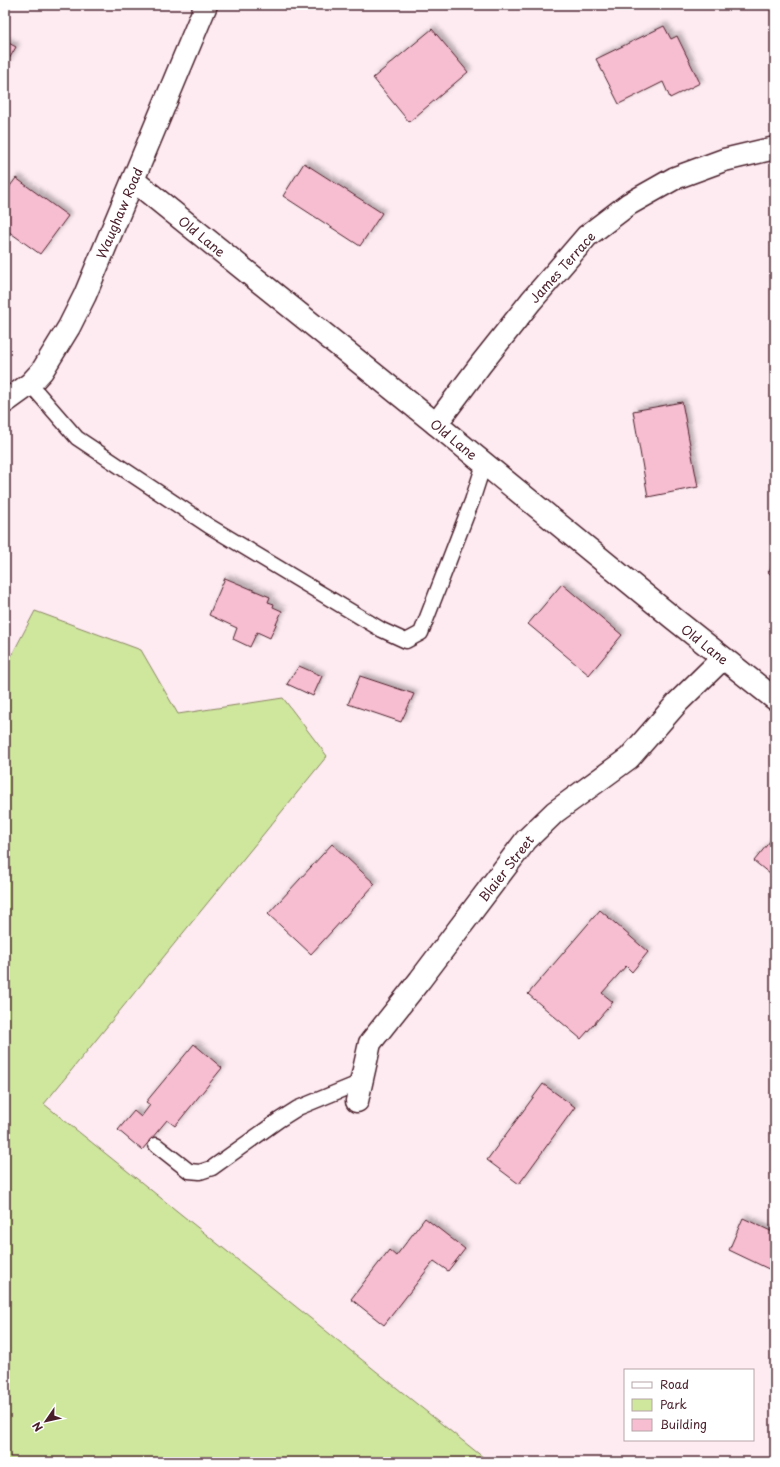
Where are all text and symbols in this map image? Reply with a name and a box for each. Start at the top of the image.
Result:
street label: Waughaw Road [91,164,147,262]
street label: Old Lane [174,211,230,261]
street label: James Terrace [525,227,599,307]
street label: Old Lane [426,414,482,464]
street label: Old Lane [677,619,733,669]
street label: Blaier Street [474,831,538,905]
legend [624,1369,754,1441]
text: Road [660,1375,689,1393]
text: Park [660,1395,687,1413]
north arrow [26,1401,66,1441]
text: Building [660,1415,707,1433]
text: N [28,1418,47,1435]

